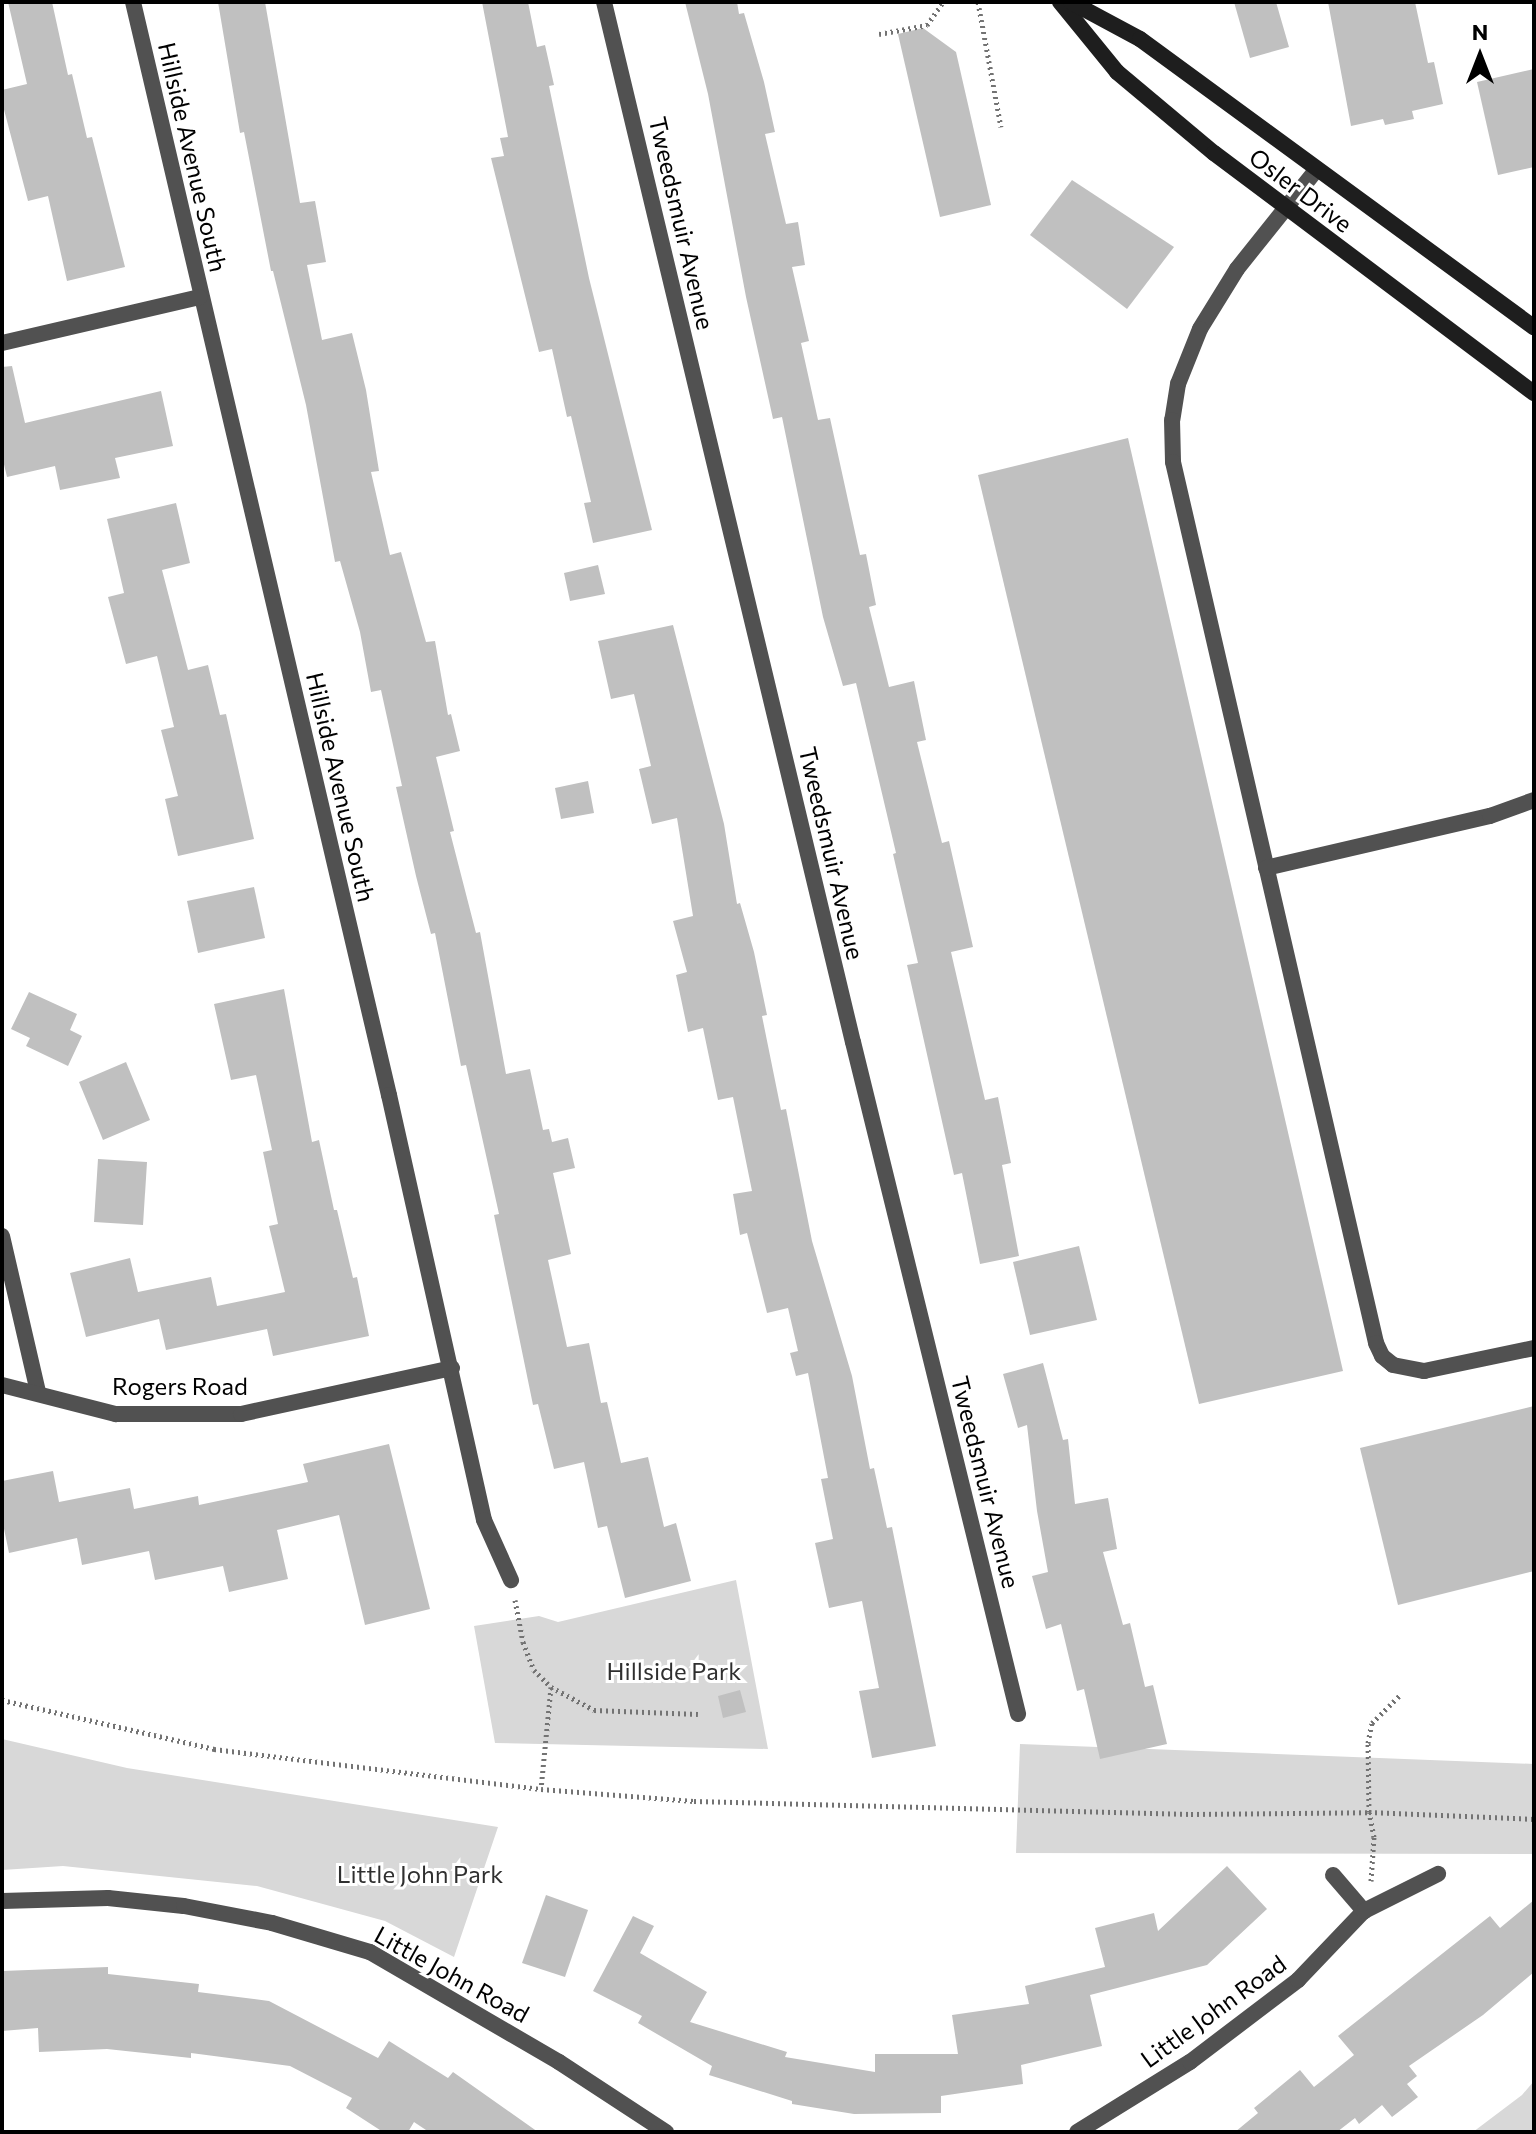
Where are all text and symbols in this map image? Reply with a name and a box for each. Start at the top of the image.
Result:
north arrow [1440,16,1520,96]
text: N [1472,18,1488,45]
street label: Hillside Avenue South [153,39,233,275]
street label: Tweedsmuir Avenue [644,114,720,332]
street label: Osler Drive [1244,142,1358,238]
street label: Hillside Avenue South [301,669,381,905]
street label: Tweedsmuir Avenue [794,744,870,962]
street label: Rogers Road [112,1372,248,1400]
street label: Tweedsmuir Avenue [946,1373,1026,1591]
park label: Hillside Park [607,1657,741,1685]
park label: Little John Park [337,1860,503,1888]
street label: Little John Road [370,1920,534,2028]
street label: Little John Road [1135,1949,1291,2073]

